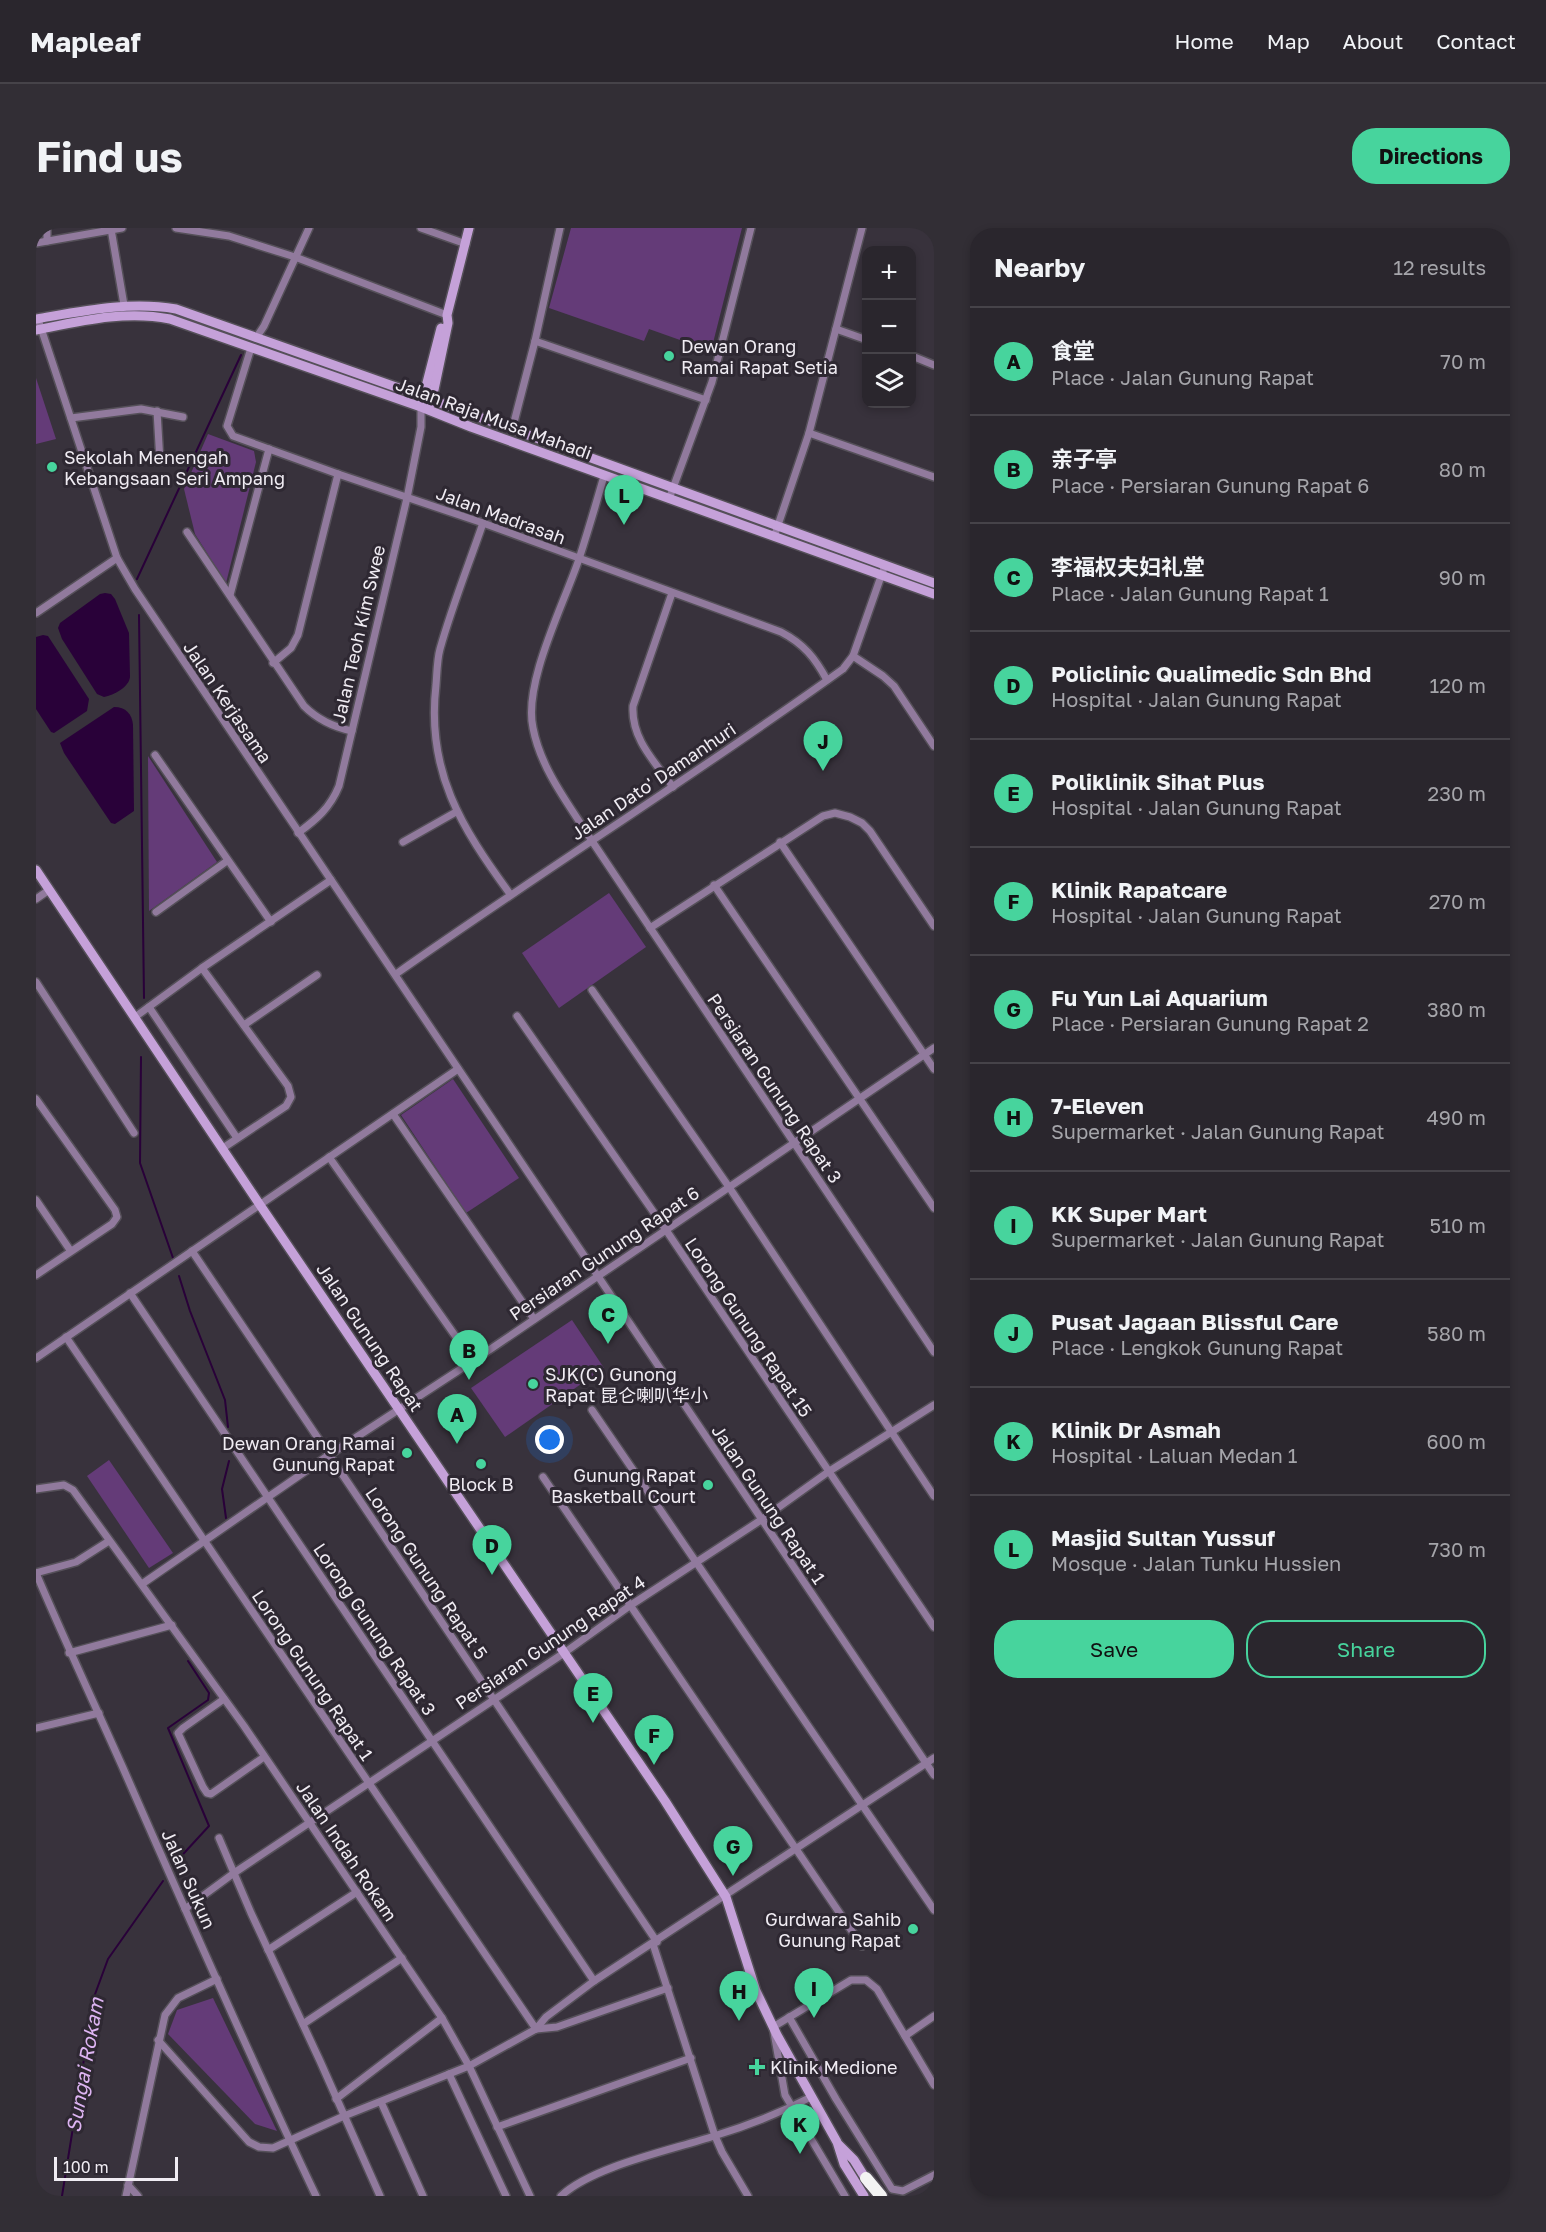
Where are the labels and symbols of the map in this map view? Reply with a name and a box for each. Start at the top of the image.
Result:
place label: Dewan Orang Ramai Rapat Setia [681,335,838,378]
marker: Dewan Orang Ramai Rapat Setia [662,349,676,363]
street label: Jalan Raja Musa Mahadi [393,372,595,464]
place label: Sekolah Menengah Kebangsaan Seri Ampang [64,446,285,489]
marker: Sekolah Menengah Kebangsaan Seri Ampang [45,460,59,474]
pin: L [604,476,644,525]
street label: Jalan Madrasah [433,481,569,549]
street label: Jalan Teoh Kim Swee [327,543,389,725]
street label: Jalan Kerjasama [179,637,277,767]
street label: Jalan Dato' Damanhuri [566,718,740,844]
pin: J [804,722,842,771]
street label: Persiaran Gunung Rapat 3 [703,989,847,1187]
street label: Persiaran Gunung Rapat 6 [505,1181,703,1325]
street label: Lorong Gunung Rapat 15 [681,1233,817,1421]
street label: Jalan Gunung Rapat [312,1259,428,1415]
pin: C [588,1294,628,1344]
pin: B [450,1330,488,1380]
place label: SJK(C) Gunong Rapat 昆仑喇叭华小 [545,1363,708,1406]
marker: SJK(C) Gunong Rapat 昆仑喇叭华小 [526,1377,540,1391]
pin: A [438,1394,476,1444]
street label: Jalan Gunung Rapat 1 [707,1420,831,1588]
your location [535,1425,564,1454]
place label: Dewan Orang Ramai Gunung Rapat [222,1432,395,1475]
marker: Dewan Orang Ramai Gunung Rapat [400,1446,414,1460]
marker: Block B [474,1457,488,1471]
place label: Gunung Rapat Basketball Court [551,1464,696,1507]
place label: Block B [449,1473,513,1495]
marker: Gunung Rapat Basketball Court [701,1478,715,1492]
street label: Lorong Gunung Rapat 5 [361,1483,493,1663]
pin: D [472,1526,512,1575]
street label: Lorong Gunung Rapat 3 [309,1539,441,1719]
street label: Persiaran Gunung Rapat 4 [451,1570,649,1714]
street label: Lorong Gunung Rapat 1 [248,1586,378,1765]
pin: E [574,1674,612,1723]
pin: F [634,1716,674,1765]
street label: Jalan Indah Rokam [292,1777,402,1925]
street label: Jalan Sukun [157,1826,221,1932]
pin: G [714,1826,752,1876]
place label: Gurdwara Sahib Gunung Rapat [765,1908,901,1951]
marker: Gurdwara Sahib Gunung Rapat [906,1922,920,1936]
pin: I [794,1968,834,2018]
pin: H [720,1972,758,2021]
water label: Sungai Rokam [60,1994,109,2135]
place label: Klinik Medione [770,2056,898,2078]
marker: Klinik Medione [748,2058,766,2076]
pin: K [780,2104,819,2154]
scale bar [54,2154,178,2182]

